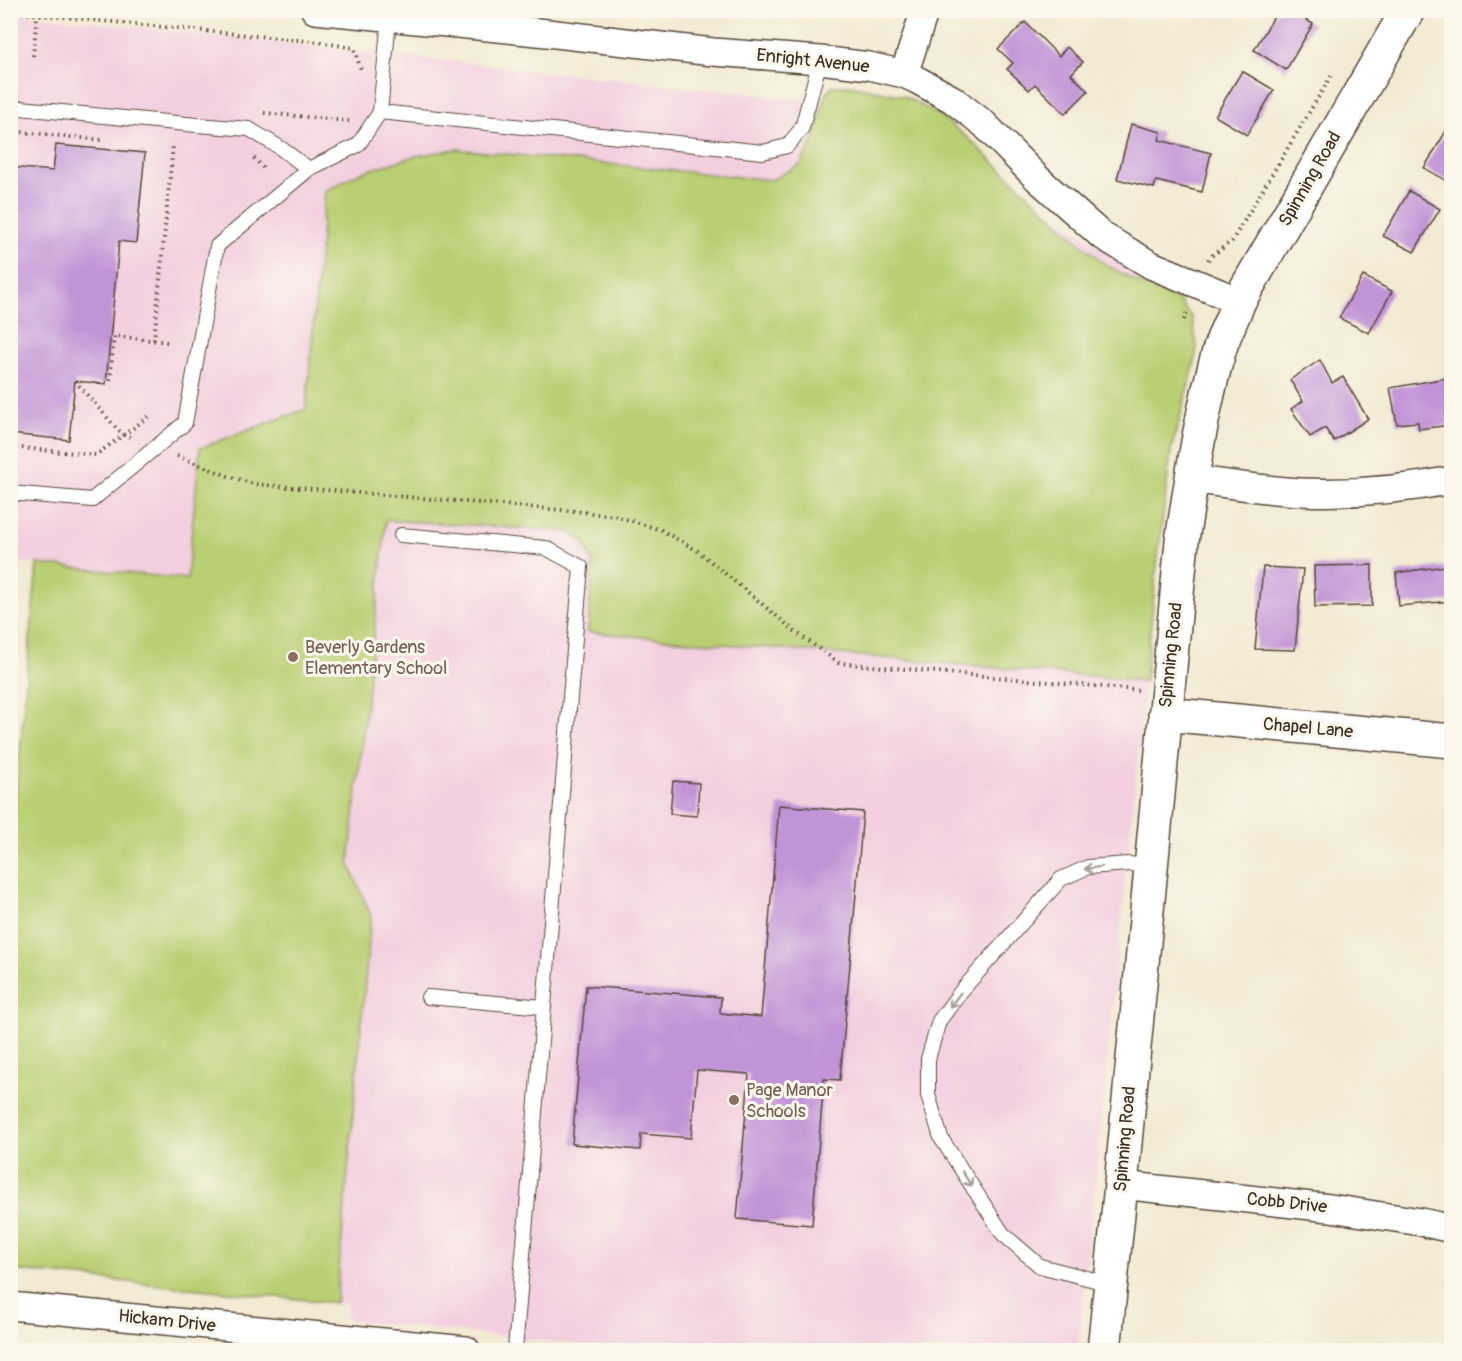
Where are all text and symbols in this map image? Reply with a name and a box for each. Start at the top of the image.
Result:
street label: Enright Avenue [755,44,871,78]
street label: Spinning Road [1274,127,1346,231]
street label: Spinning Road [1154,601,1188,709]
place label: Beverly Gardens Elementary School [305,636,447,680]
marker: Beverly Gardens Elementary School [286,650,300,664]
street label: Chapel Lane [1262,713,1354,743]
one-way arrow [1083,862,1103,873]
one-way arrow [949,992,962,1008]
place label: Page Manor Schools [746,1079,833,1123]
street label: Spinning Road [1109,1085,1141,1193]
marker: Page Manor Schools [727,1093,741,1107]
one-way arrow [961,1170,974,1187]
street label: Cobb Drive [1246,1187,1328,1219]
street label: Hickam Drive [117,1304,217,1338]

